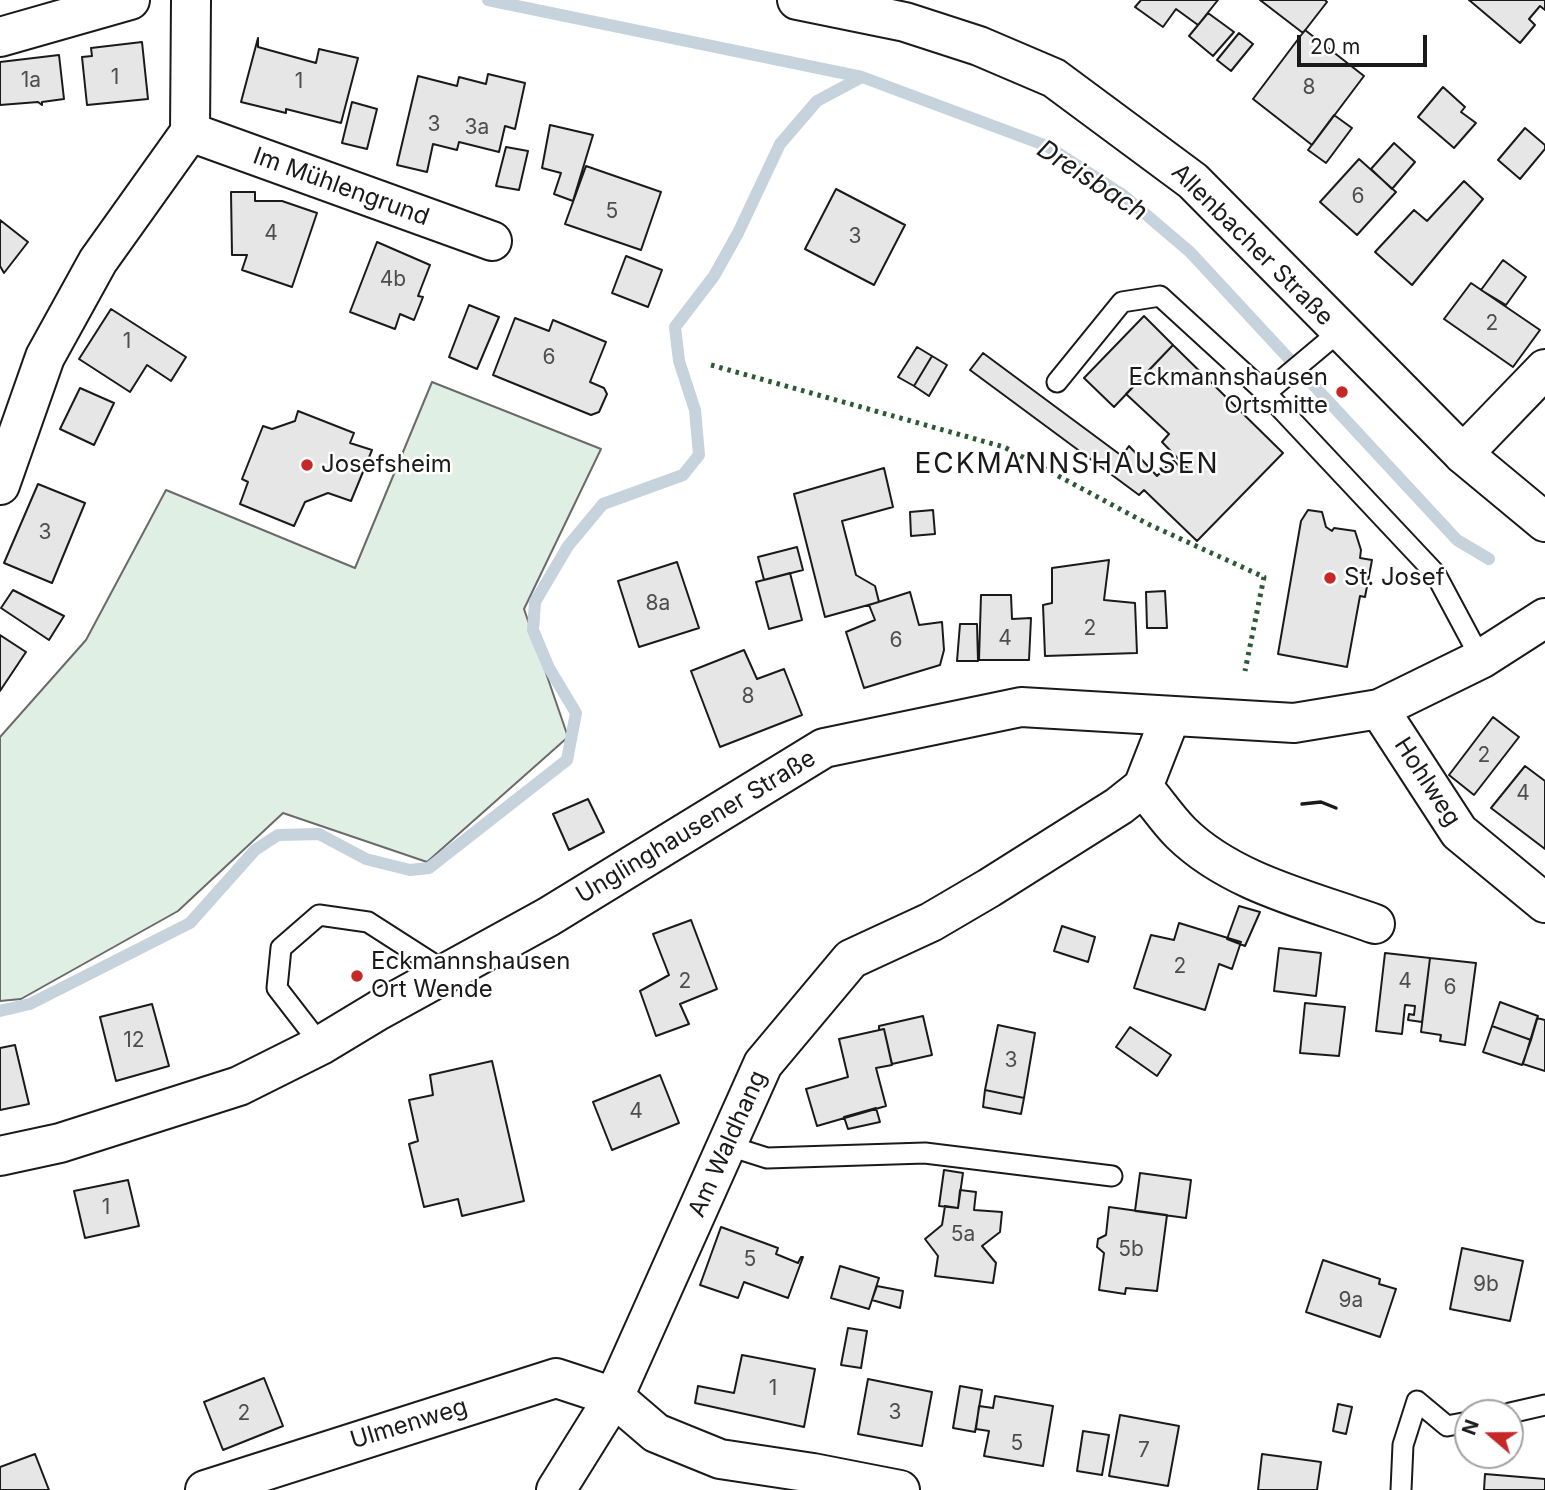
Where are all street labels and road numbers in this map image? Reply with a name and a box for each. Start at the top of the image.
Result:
street label: Im Mühlengrund [249,142,433,232]
street label: Allenbacher Straße [1165,158,1339,332]
street label: Hohlweg [1388,732,1466,832]
street label: Unglinghausener Straße [571,744,821,910]
street label: Am Waldhang [683,1066,773,1222]
street label: Ulmenweg [347,1393,471,1455]

